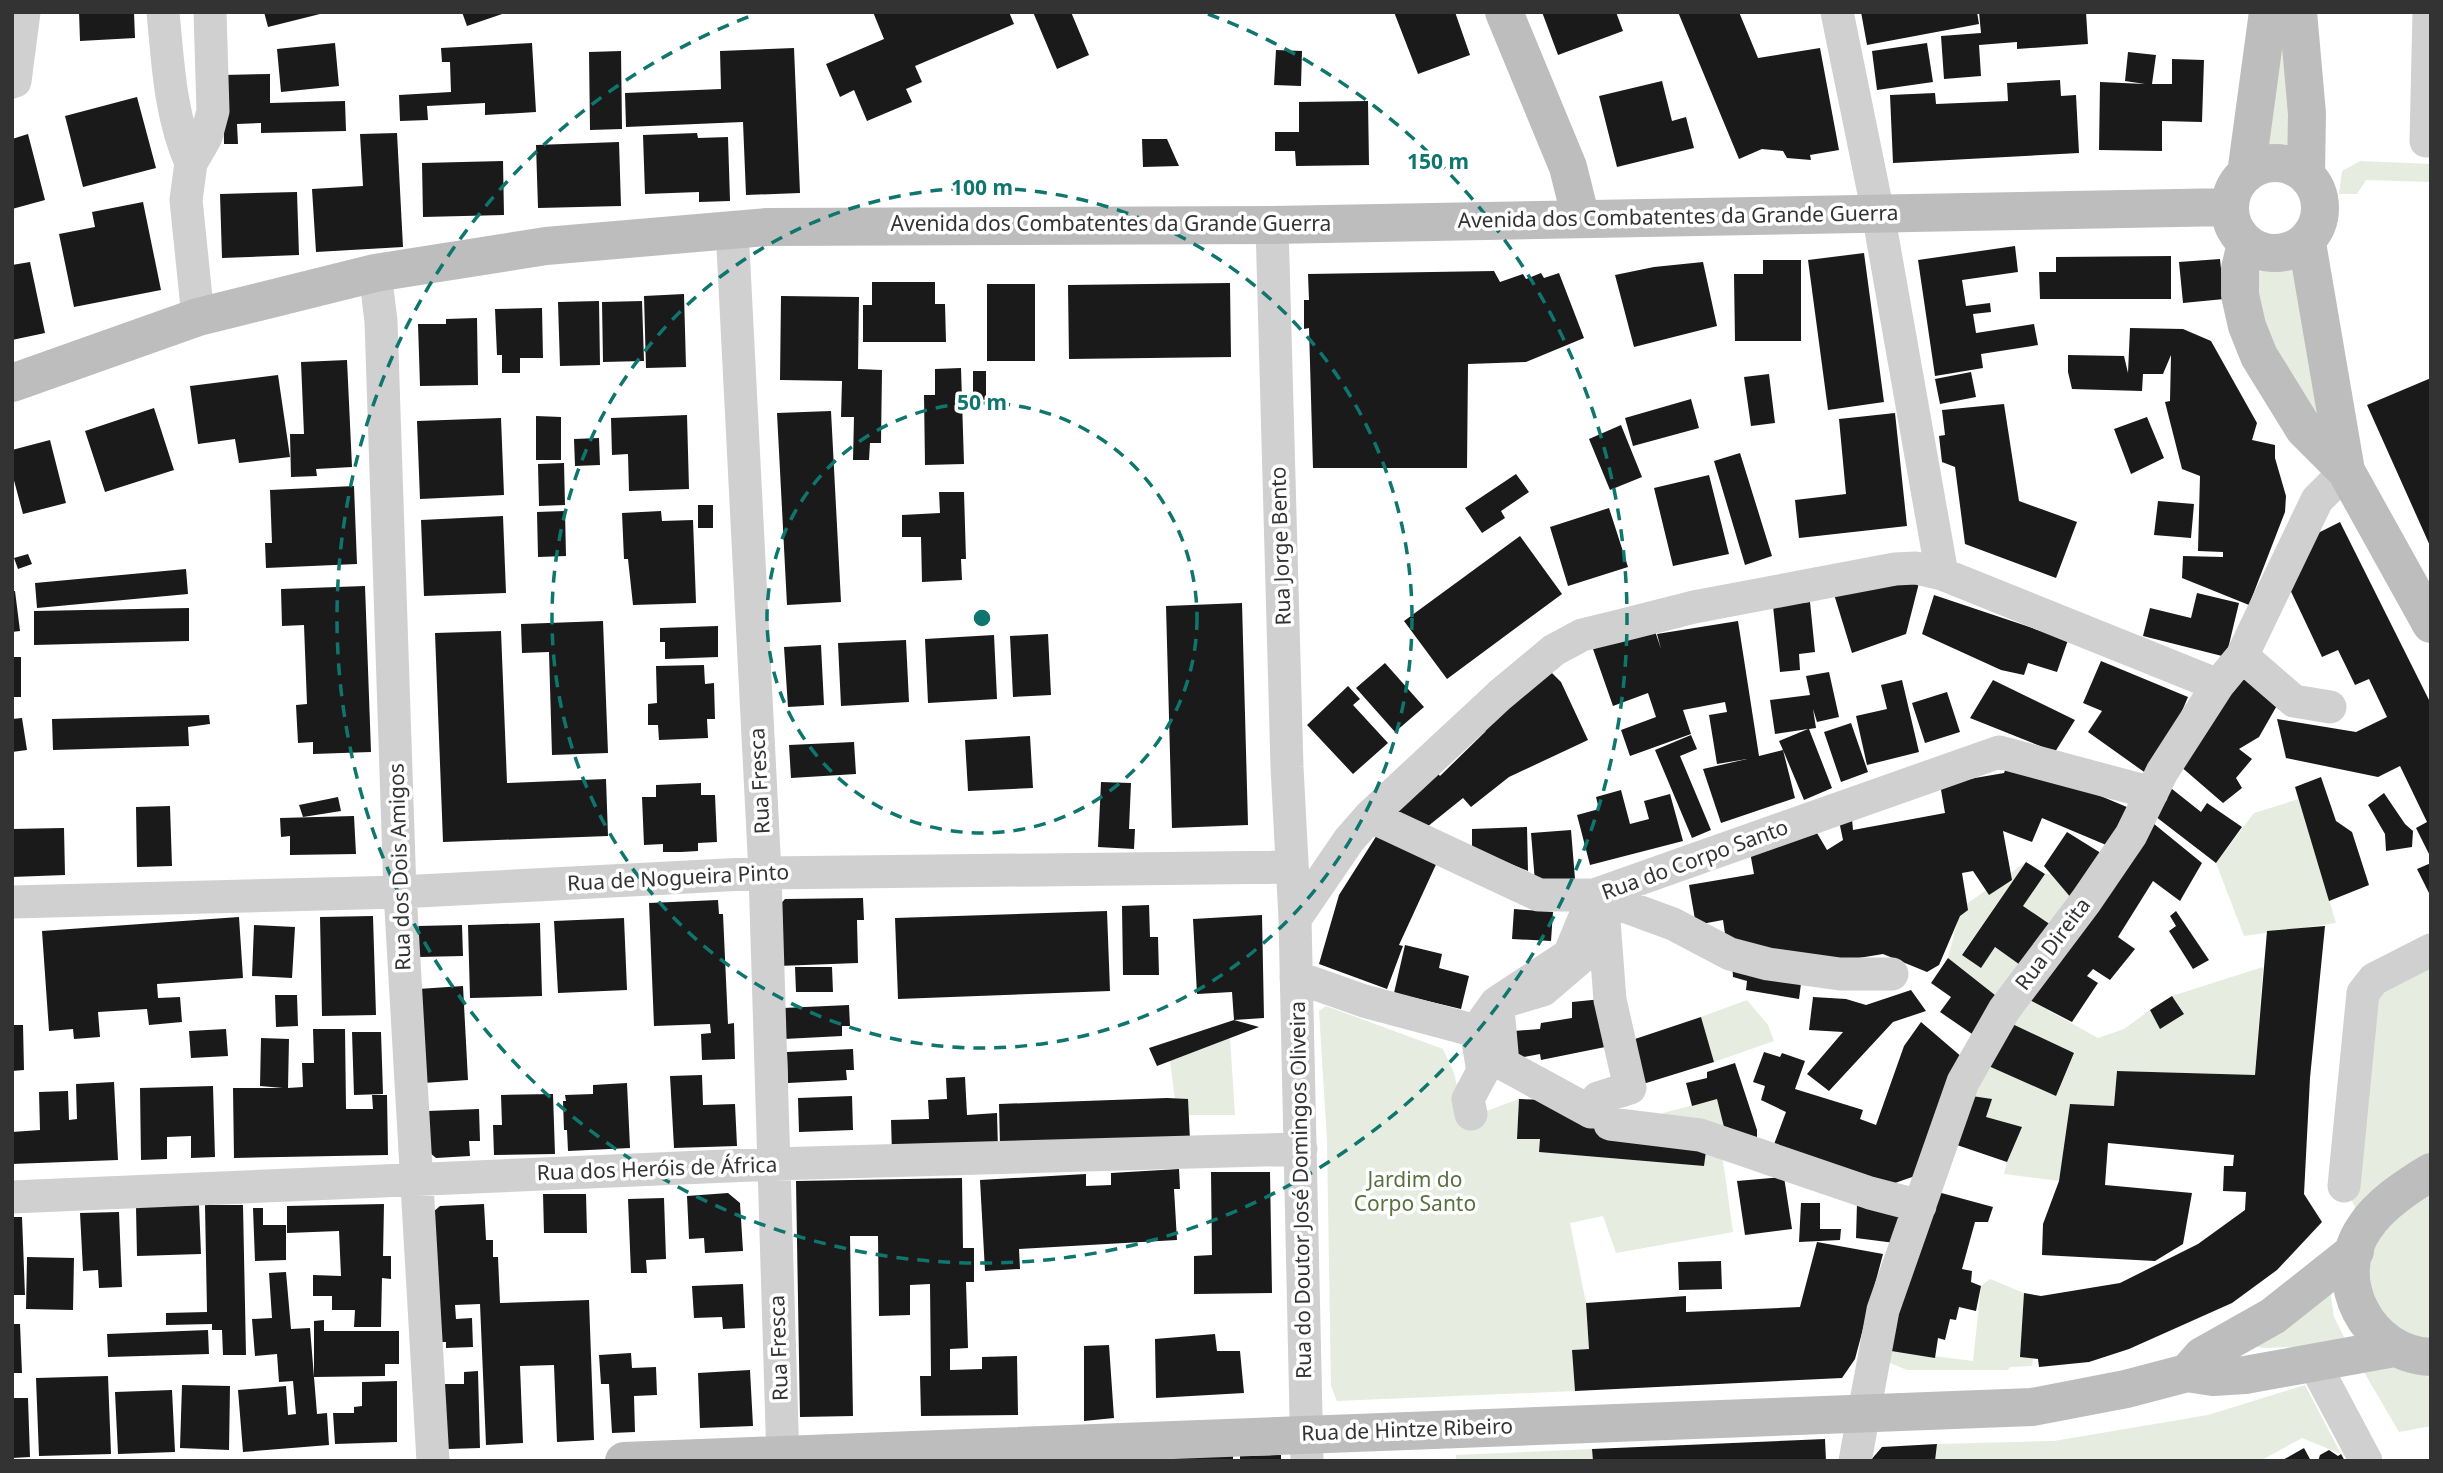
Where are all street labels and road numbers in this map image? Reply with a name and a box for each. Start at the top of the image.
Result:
street label: Avenida dos Combatentes da Grande Guerra [1457,198,1899,234]
street label: Avenida dos Combatentes da Grande Guerra [891,209,1331,237]
street label: Rua Jorge Bento [1263,466,1297,626]
street label: Rua Fresca [742,727,776,835]
street label: Rua dos Dois Amigos [381,763,417,971]
street label: Rua do Corpo Santo [1597,812,1792,906]
street label: Rua de Nogueira Pinto [566,857,790,897]
street label: Rua Direita [2008,891,2096,995]
street label: Rua do Doutor José Domingos Oliveira [1283,1001,1317,1379]
street label: Rua dos Heróis de África [536,1150,778,1186]
street label: Rua Fresca [762,1294,794,1402]
street label: Rua de Hintze Ribeiro [1301,1411,1513,1447]

